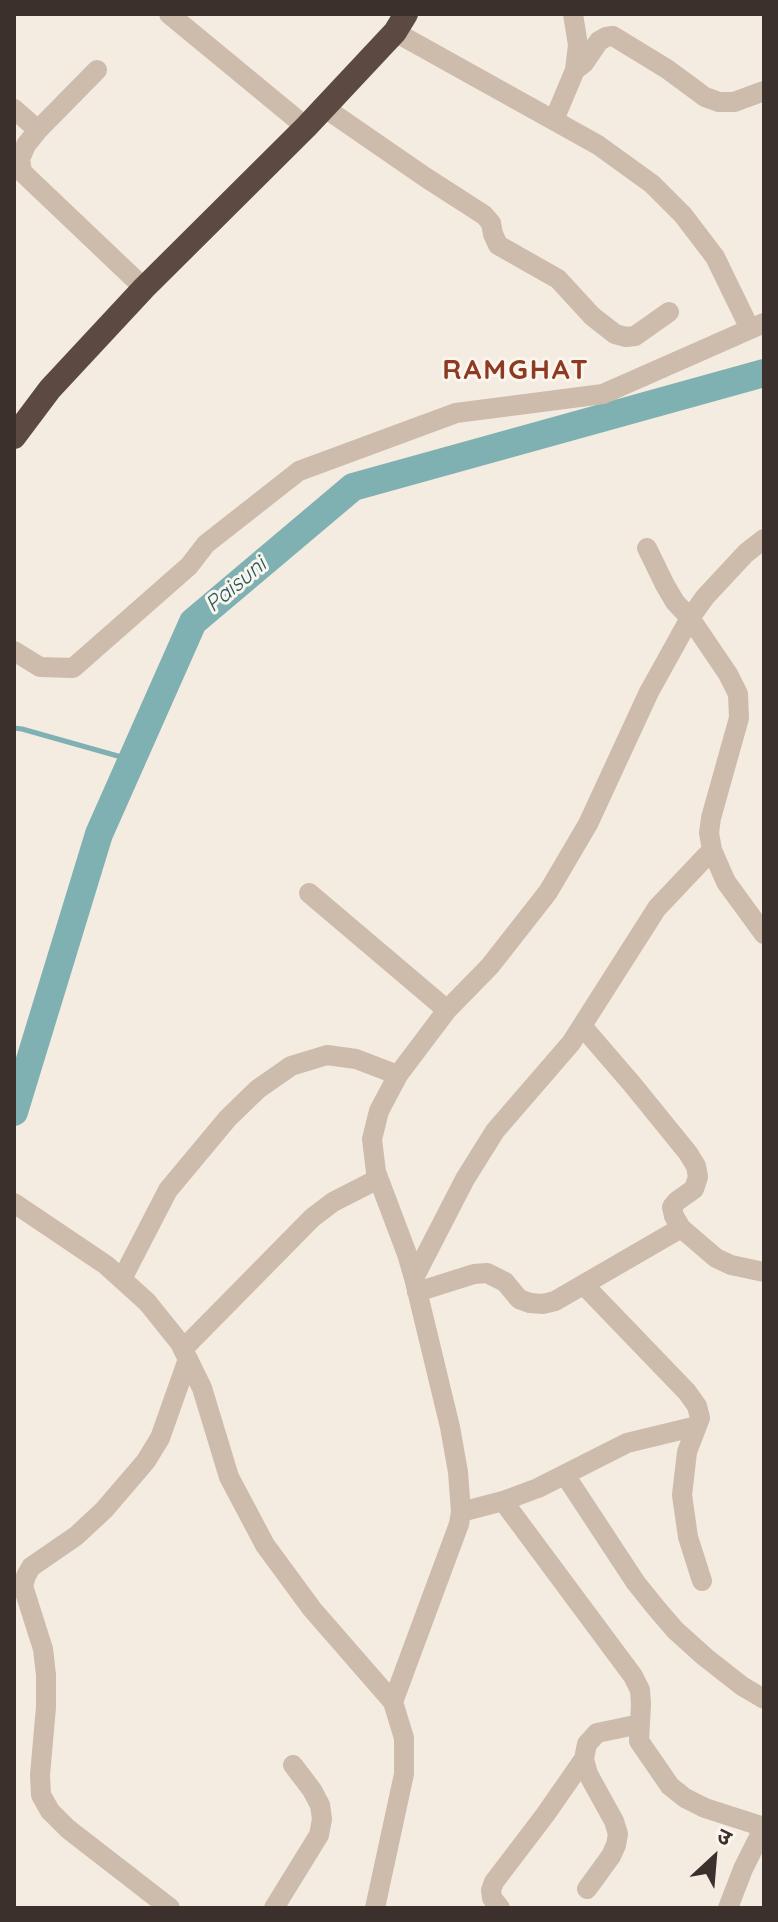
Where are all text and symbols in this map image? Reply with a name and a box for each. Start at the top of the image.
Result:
district label: RAMGHAT [442,354,590,388]
water label: Paisuni [200,552,272,618]
north arrow [674,1818,754,1898]
text: उ [713,1821,736,1852]

